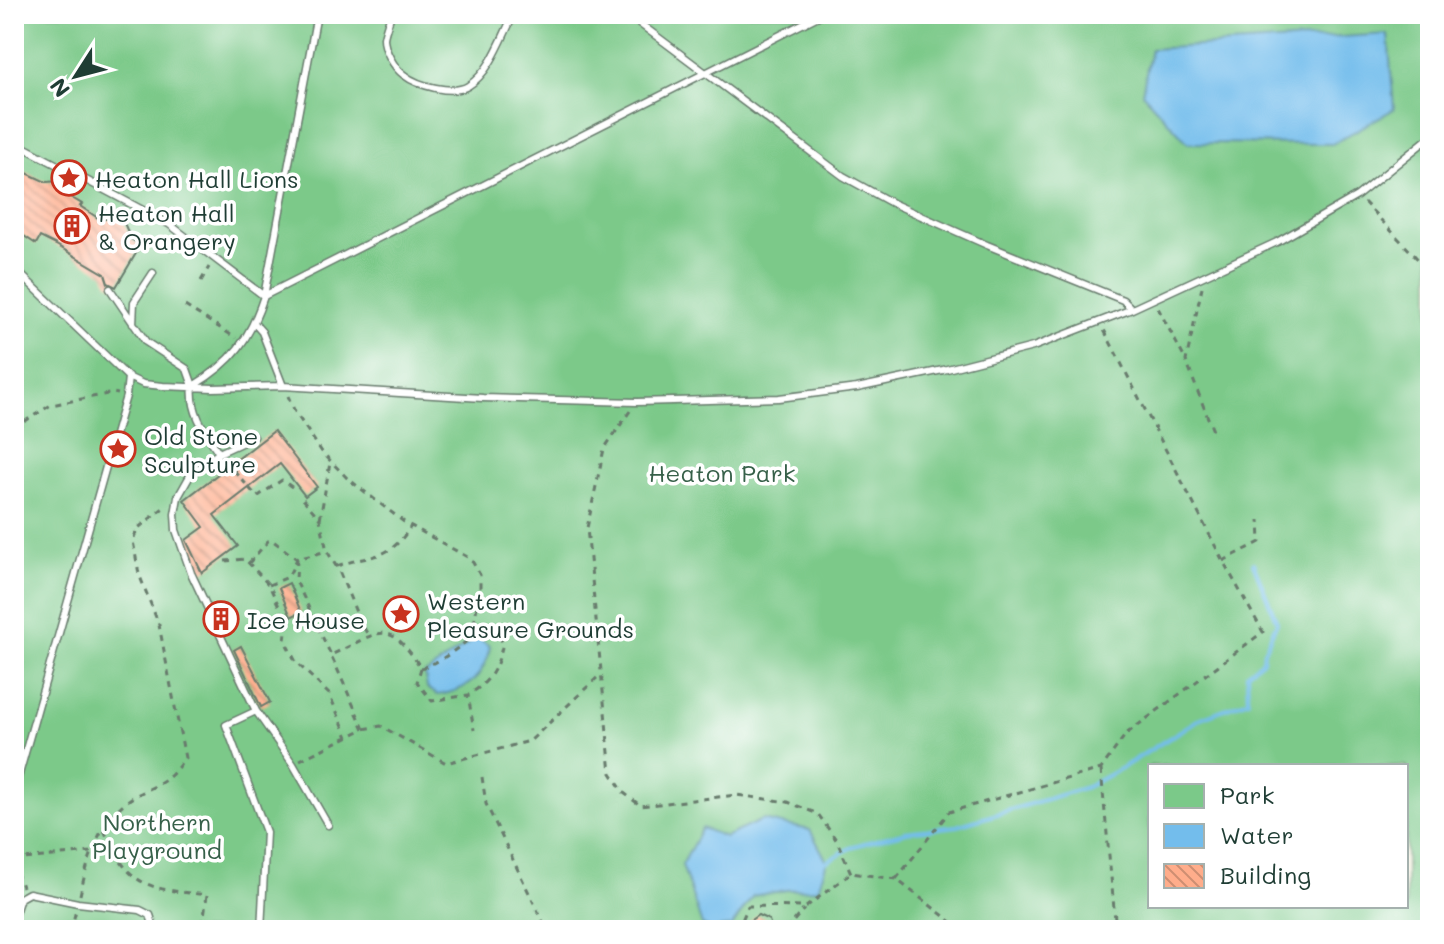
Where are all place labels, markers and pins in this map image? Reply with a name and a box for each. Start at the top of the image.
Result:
place icon: Heaton Hall Lions [50,159,88,197]
place label: Heaton Hall Lions [95,163,299,194]
place label: Heaton Hall & Orangery [98,197,236,256]
building icon: Heaton Hall & Orangery [53,207,91,245]
place label: Old Stone Sculpture [144,420,258,479]
place icon: Old Stone Sculpture [99,430,137,468]
place label: Western Pleasure Grounds [427,585,634,644]
place icon: Western Pleasure Grounds [382,595,420,633]
building icon: Ice House [202,600,240,638]
place label: Ice House [247,604,365,635]

